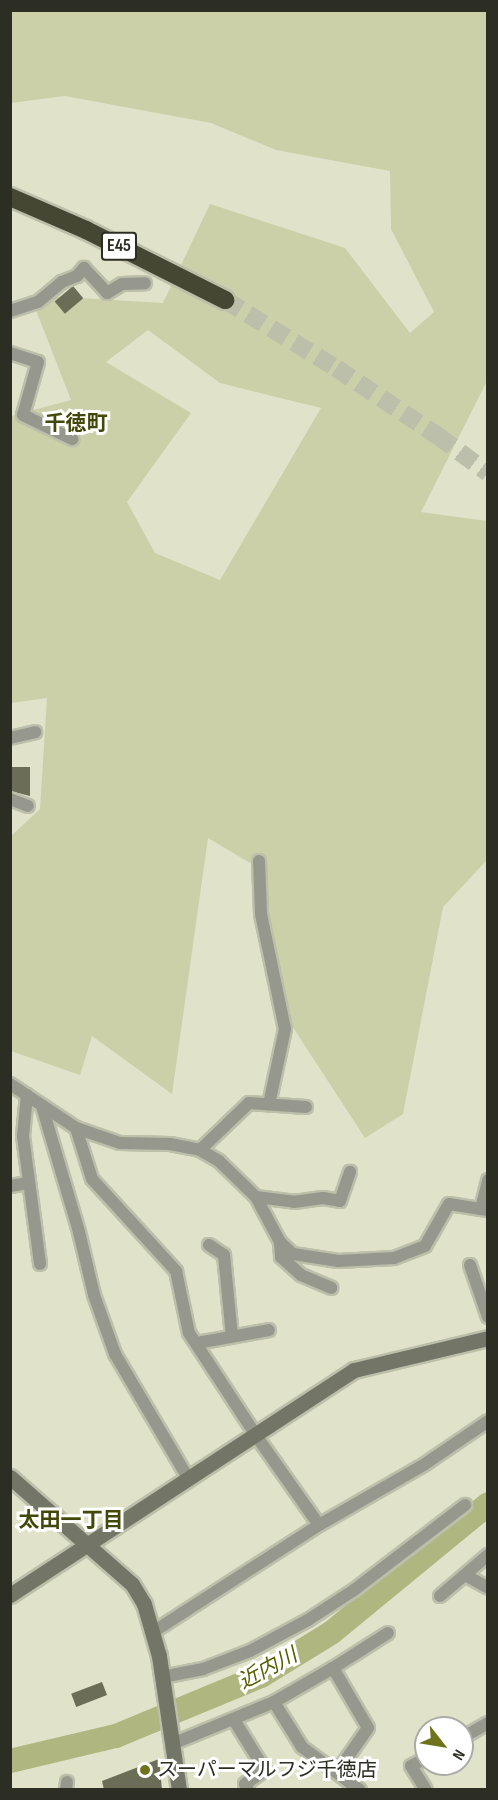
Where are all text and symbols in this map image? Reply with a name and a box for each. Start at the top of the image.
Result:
road number: E45 [100,231,138,261]
district label: 千徳町 [45,411,107,437]
district label: 太田一丁目 [19,1508,123,1534]
water label: 近内川 [234,1643,302,1695]
north arrow [414,1716,474,1776]
text: N [448,1746,468,1763]
place label: スーパーマルフジ千徳店 [157,1758,377,1782]
marker: スーパーマルフジ千徳店 [138,1763,152,1777]

